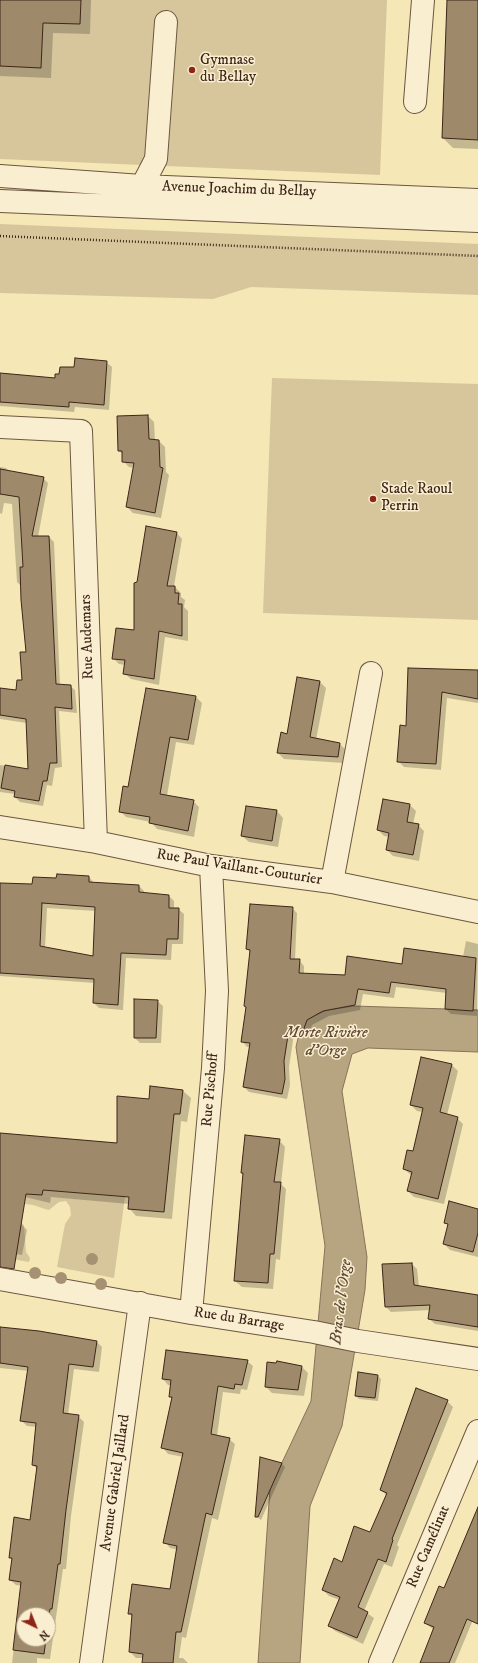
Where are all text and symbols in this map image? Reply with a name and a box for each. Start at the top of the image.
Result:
place label: Gymnase du Bellay [200,52,256,87]
marker: Gymnase du Bellay [187,65,197,75]
street label: Avenue Joachim du Bellay [161,178,317,202]
place label: Stade Raoul Perrin [381,481,452,516]
marker: Stade Raoul Perrin [368,494,378,504]
street label: Rue Audemars [78,594,98,680]
street label: Rue Paul Vaillant-Couturier [155,846,323,890]
water label: Morte Rivière d'Orge [285,1024,367,1062]
street label: Rue Pischoff [199,1052,223,1128]
water label: Bras de l'Orge [327,1259,357,1345]
street label: Rue du Barrage [192,1304,286,1336]
street label: Avenue Gabriel Jaillard [97,1413,135,1553]
street label: Rue Camélinat [404,1503,454,1591]
north arrow [16,1607,56,1647]
text: N [35,1627,52,1643]

